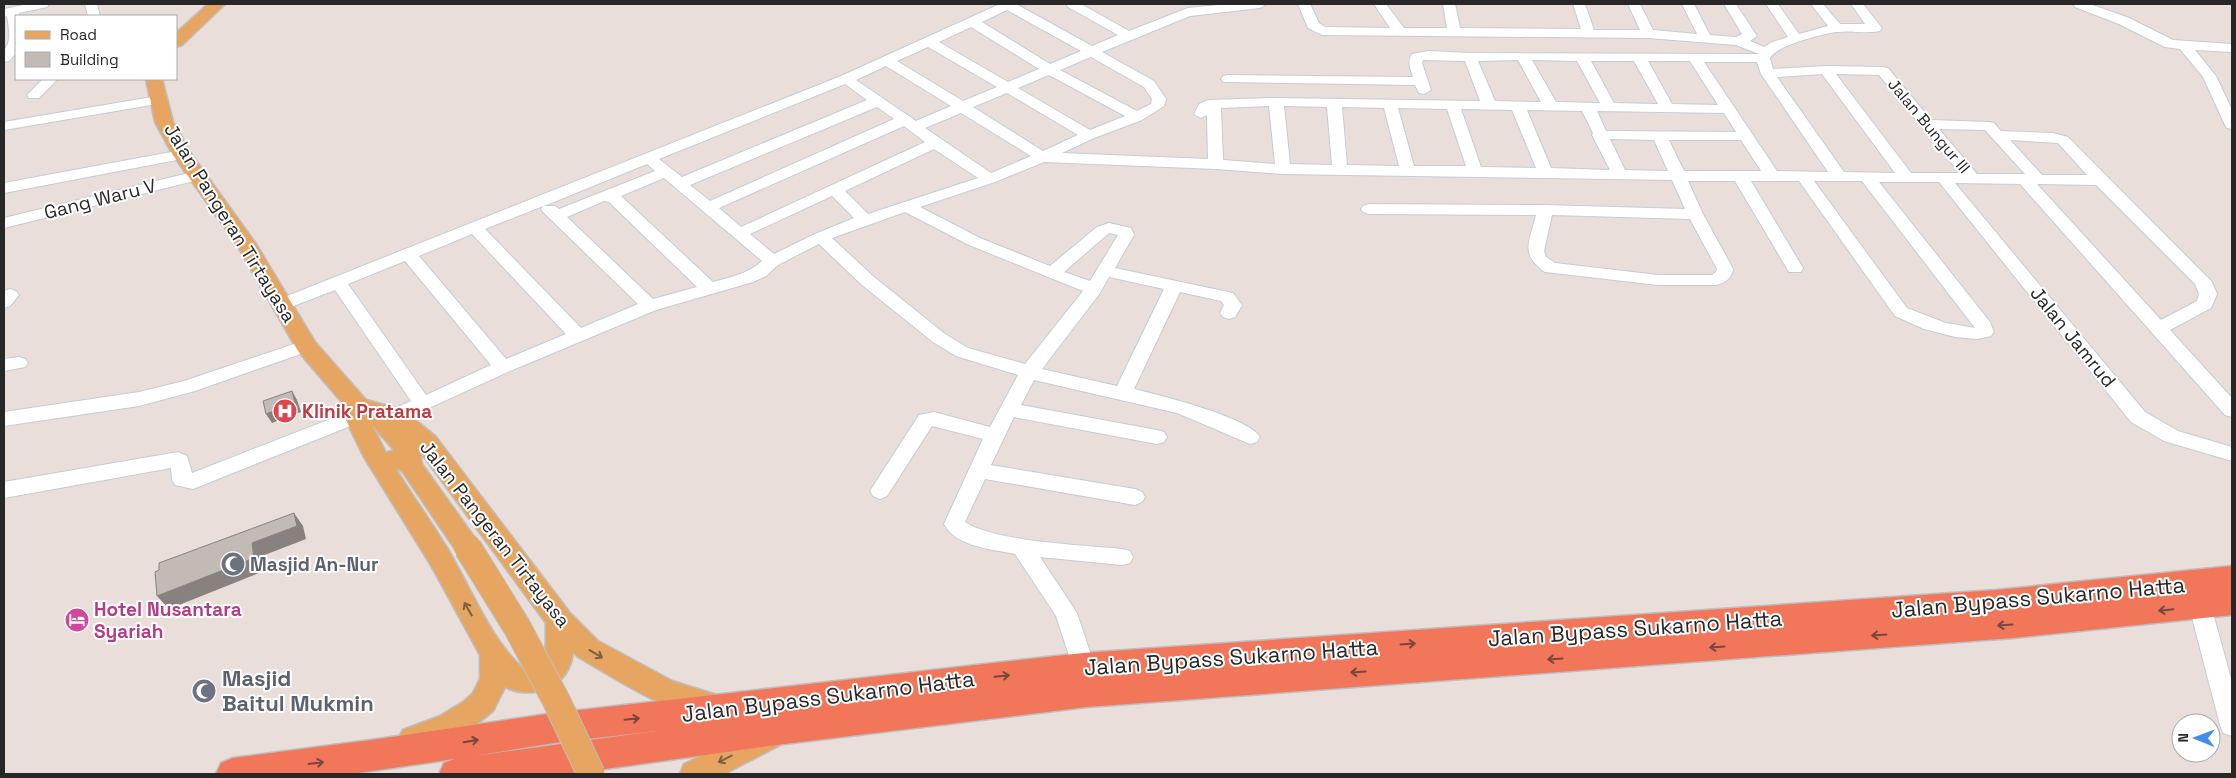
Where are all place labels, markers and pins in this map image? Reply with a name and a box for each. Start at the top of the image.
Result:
hospital icon: Klinik Pratama [272,398,298,424]
place label: Klinik Pratama [302,399,432,424]
mosque icon: Masjid An-Nur [220,551,246,577]
place label: Masjid An-Nur [250,552,378,577]
place label: Hotel Nusantara Syariah [94,597,242,644]
hotel icon: Hotel Nusantara Syariah [64,607,90,633]
place label: Masjid Baitul Mukmin [222,664,374,717]
mosque icon: Masjid Baitul Mukmin [191,678,217,704]

